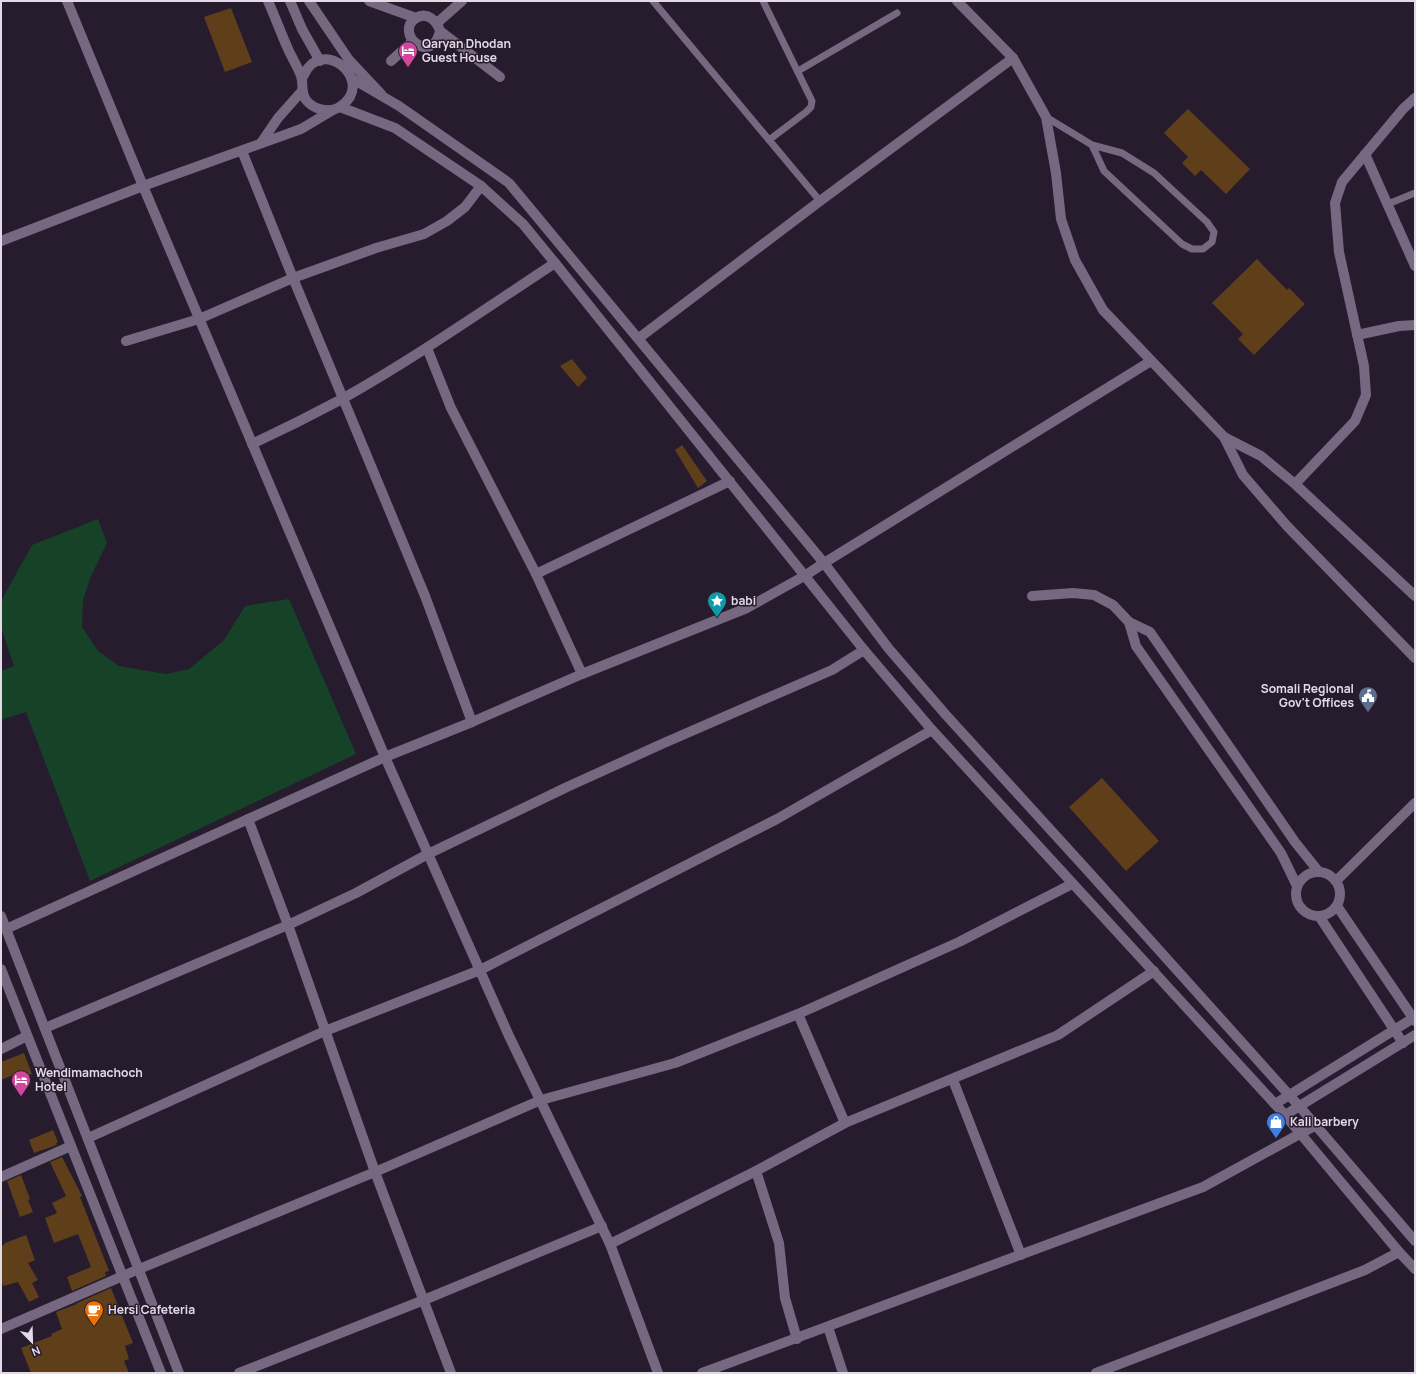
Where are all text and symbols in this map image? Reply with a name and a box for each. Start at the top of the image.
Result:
place label: Qaryan Dhodan Guest House [422,35,511,66]
hotel icon: Qaryan Dhodan Guest House [397,40,419,68]
place icon: babi [706,590,728,618]
place label: babi [731,592,756,609]
place label: Somali Regional Gov't Offices [1261,680,1354,711]
public building icon: Somali Regional Gov't Offices [1357,685,1379,713]
place label: Wendimamachoch Hotel [35,1064,143,1095]
hotel icon: Wendimamachoch Hotel [10,1069,32,1097]
shop icon: Kali barbery [1265,1111,1287,1139]
place label: Kali barbery [1290,1113,1359,1130]
cafe icon: Hersi Cafeteria [83,1299,105,1327]
place label: Hersi Cafeteria [108,1301,195,1318]
north arrow [12,1322,52,1362]
text: N [29,1343,43,1360]

